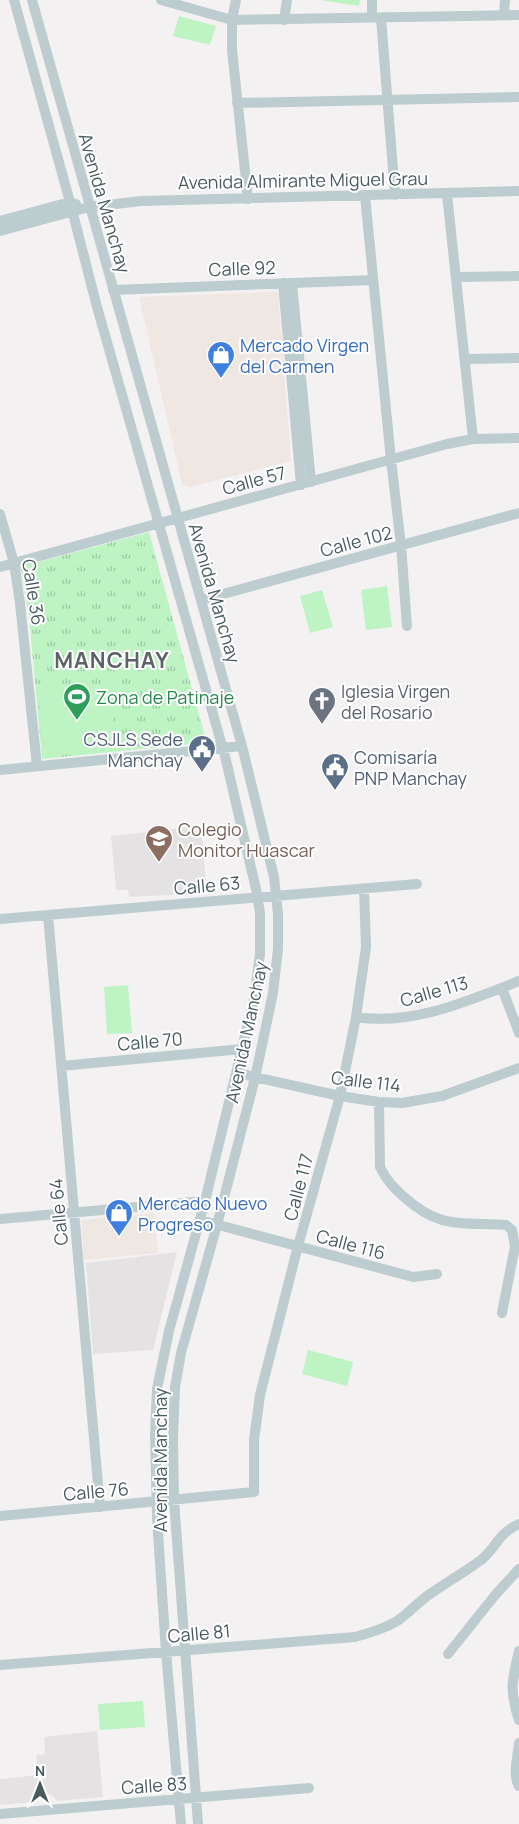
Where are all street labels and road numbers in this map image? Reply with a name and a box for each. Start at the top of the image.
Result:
street label: Avenida Manchay [74,130,137,276]
street label: Avenida Almirante Miguel Grau [178,166,428,194]
street label: Calle 92 [208,255,276,281]
street label: Calle 57 [220,460,288,500]
street label: Avenida Manchay [184,520,247,666]
street label: Calle 102 [317,520,395,562]
street label: Calle 36 [17,557,51,627]
street label: Calle 63 [173,870,241,900]
street label: Avenida Manchay [219,958,273,1105]
street label: Calle 113 [397,970,471,1012]
street label: Calle 70 [116,1026,184,1056]
street label: Calle 114 [330,1065,402,1097]
street label: Calle 117 [278,1151,318,1223]
street label: Calle 64 [43,1177,73,1247]
street label: Calle 116 [314,1223,388,1265]
street label: Avenida Manchay [148,1387,172,1532]
street label: Calle 76 [62,1476,130,1506]
street label: Calle 81 [167,1618,231,1648]
street label: Calle 83 [120,1771,188,1799]

